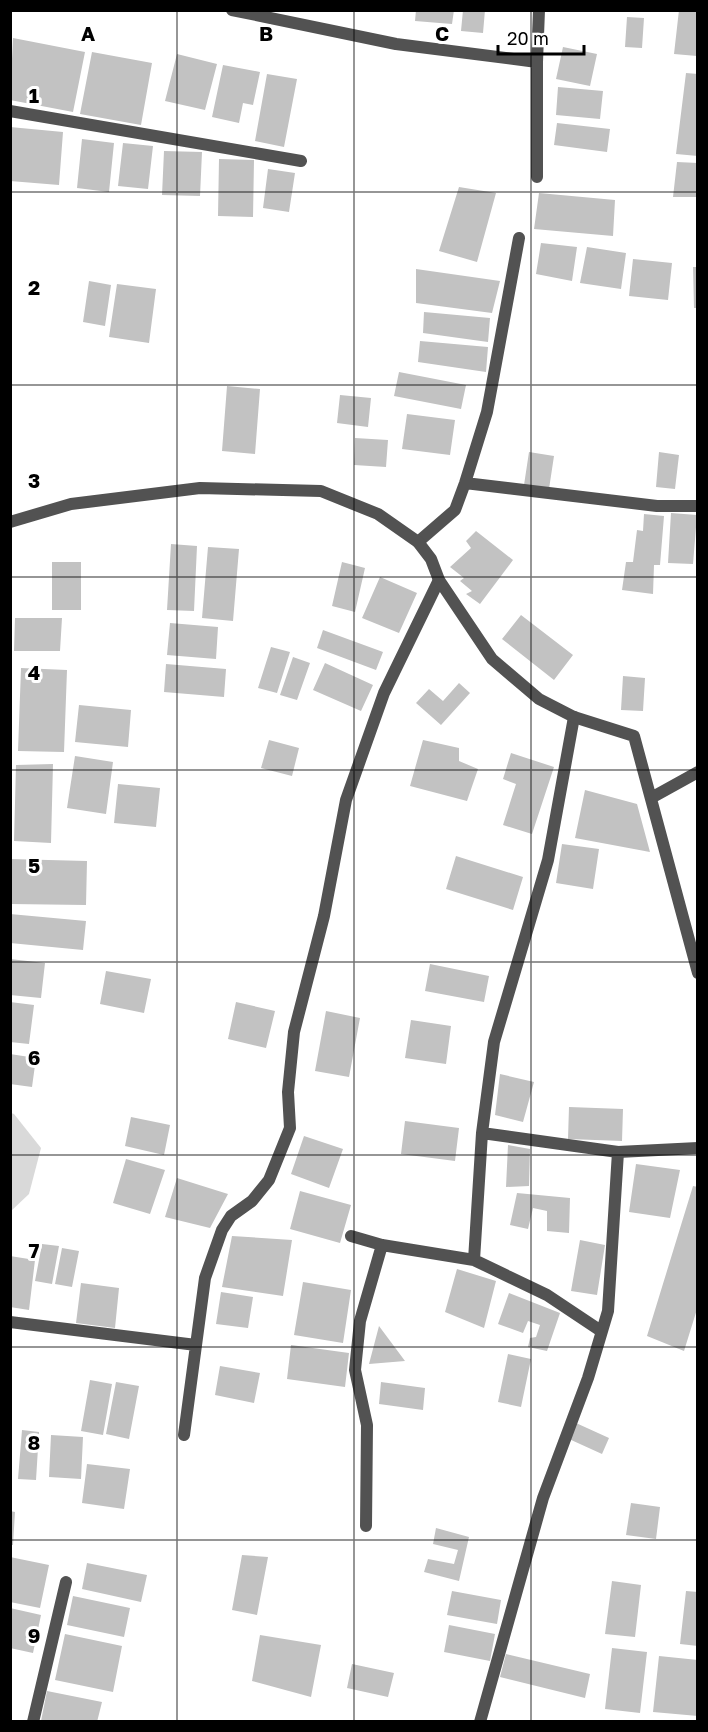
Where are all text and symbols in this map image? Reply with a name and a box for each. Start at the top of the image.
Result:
scale bar [498,18,584,56]
text: A [81,21,95,45]
text: B [259,21,273,45]
text: C [435,21,449,45]
text: 20 m [507,27,549,49]
text: 1 [29,83,39,107]
text: 2 [28,275,40,299]
text: 3 [28,468,40,492]
text: 4 [28,660,40,684]
text: 5 [28,853,40,877]
text: 6 [28,1045,40,1069]
text: 7 [29,1238,40,1262]
text: 8 [28,1430,40,1454]
text: 9 [28,1623,40,1647]

